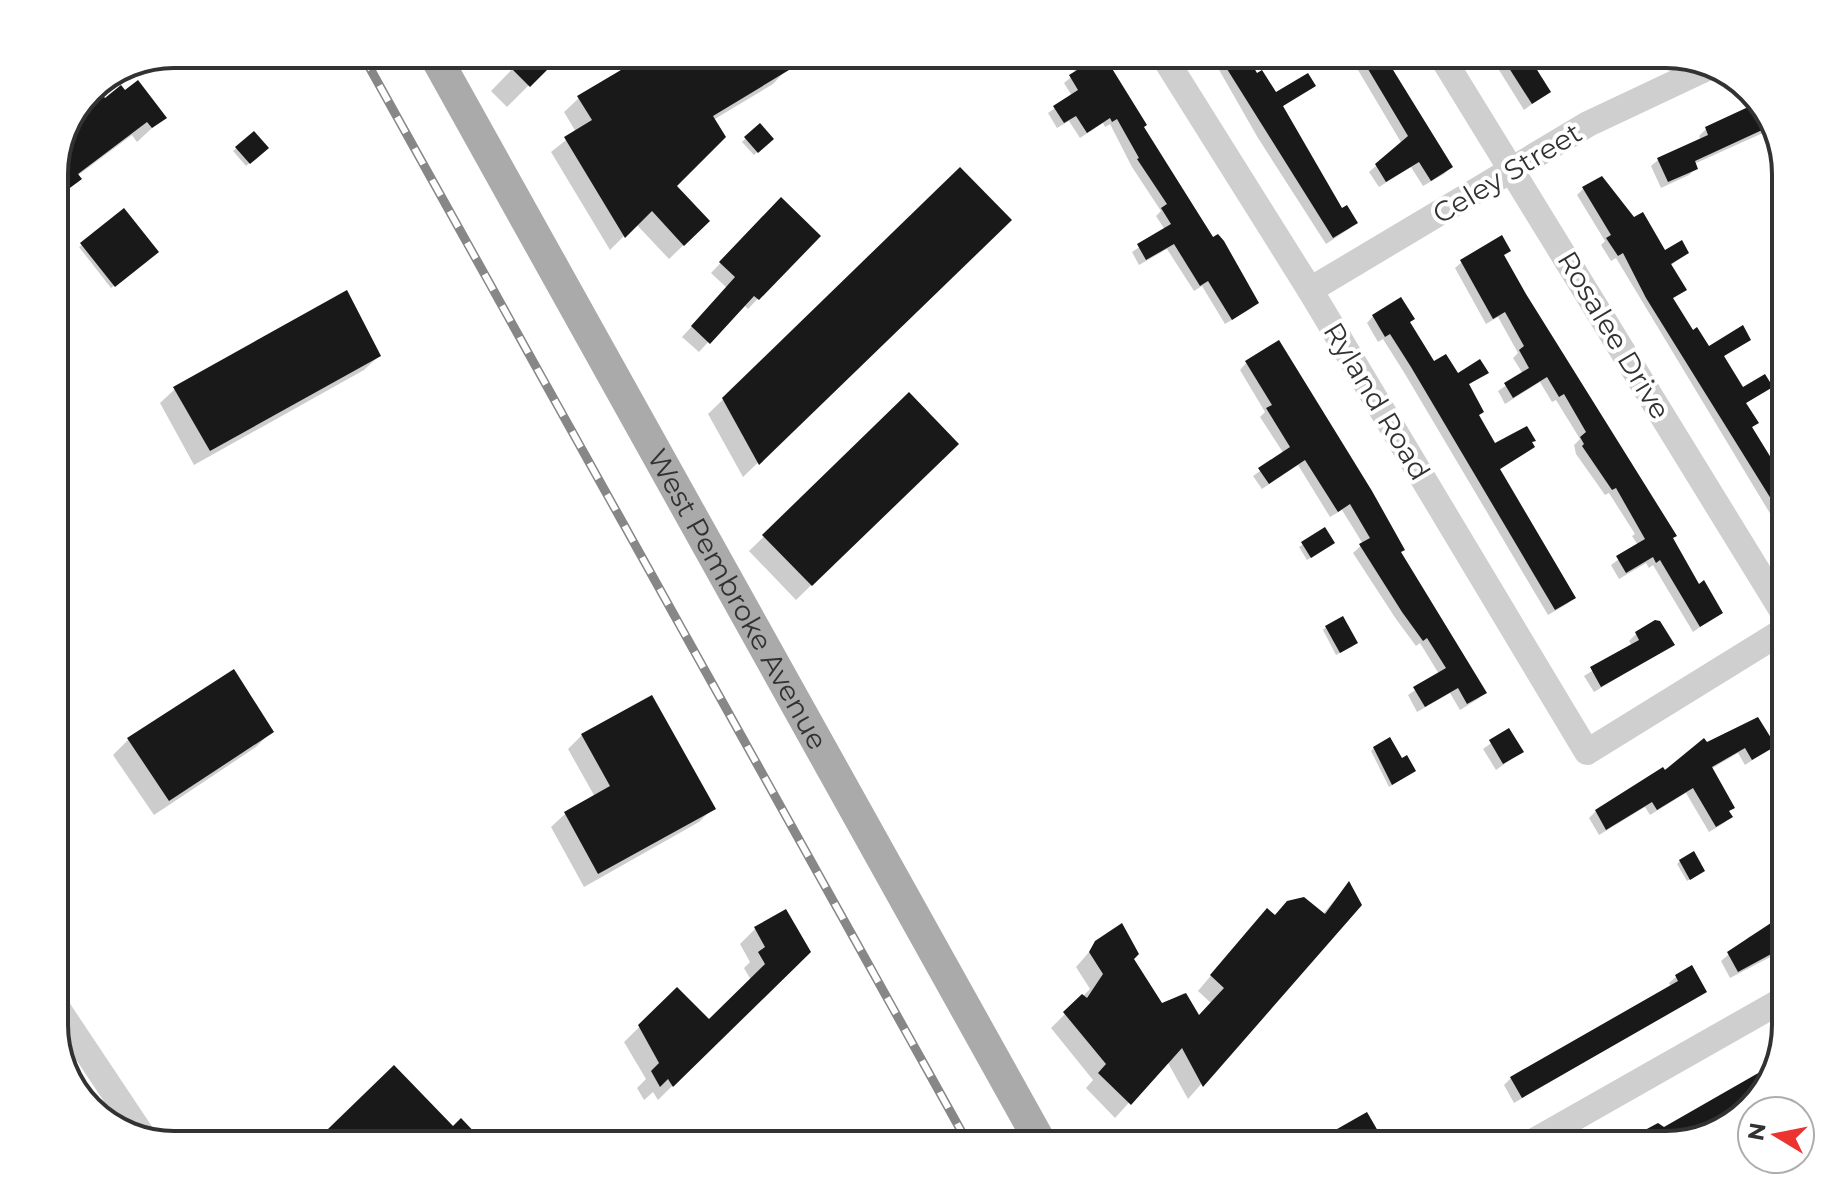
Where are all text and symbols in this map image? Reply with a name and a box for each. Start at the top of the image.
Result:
street label: Celey Street [1426,115,1588,231]
street label: Rosalee Drive [1550,245,1678,425]
street label: Ryland Road [1317,316,1437,486]
street label: West Pembroke Avenue [640,443,835,755]
north arrow [1736,1095,1816,1175]
text: N [1742,1121,1772,1143]

